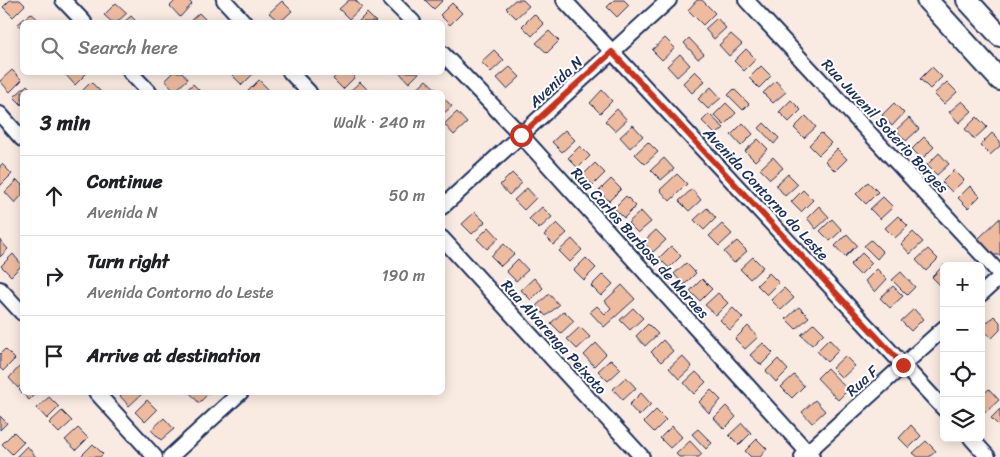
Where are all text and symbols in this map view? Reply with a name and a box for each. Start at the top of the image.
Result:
search box [20,20,445,75]
text: Search here [78,31,178,64]
icon: search [38,34,66,62]
street label: Avenida N [522,49,590,115]
street label: Rua Juvenil Soterio Borges [815,52,955,200]
text: 3 min [40,104,90,142]
text: Walk · 240 m [333,108,425,137]
street label: Avenida Contorno do Leste [696,120,835,267]
route start [510,124,533,147]
street label: Rua Carlos Barbosa de Moraes [565,161,716,325]
text: Continue [87,165,163,198]
text: 50 m [389,181,425,210]
icon: ahead [40,182,68,210]
text: Avenida N [87,198,158,227]
text: Turn right [87,245,169,278]
text: 190 m [382,261,425,290]
icon: right [40,262,68,290]
map controls [940,262,985,442]
button: + [940,262,985,307]
street label: Rua Alvarenga Peixoto [495,273,614,401]
text: Avenida Contorno do Leste [87,278,274,307]
button: − [940,307,985,352]
text: Arrive at destination [87,339,260,372]
icon: arrive [40,342,68,370]
button: locate [940,352,985,397]
route end [892,354,915,377]
street label: Rua F [840,358,886,403]
button: layers [940,397,985,442]

